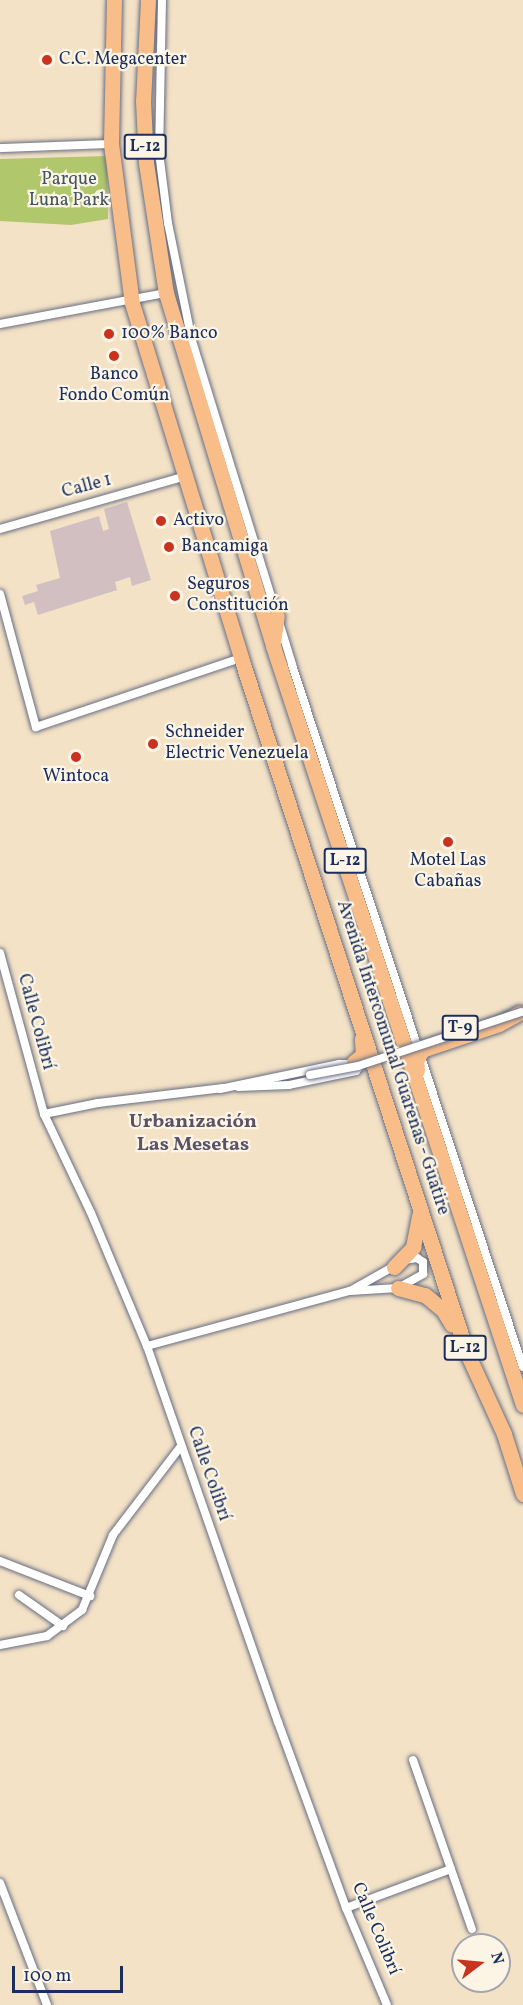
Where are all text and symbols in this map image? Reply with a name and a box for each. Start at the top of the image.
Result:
place label: C.C. Megacenter [59,49,187,71]
marker: C.C. Megacenter [40,53,54,67]
road number: L-12 [122,134,168,160]
park label: Parque Luna Park [29,170,109,213]
place label: 100% Banco [121,323,218,345]
marker: 100% Banco [102,327,116,341]
marker: Banco Fondo Común [107,349,121,363]
place label: Banco Fondo Común [58,365,170,407]
street label: Calle 1 [60,470,114,504]
place label: Activo [173,510,224,532]
marker: Activo [154,514,168,528]
place label: Bancamiga [181,536,268,558]
marker: Bancamiga [162,540,176,554]
place label: Seguros Constitución [187,575,289,618]
marker: Seguros Constitución [168,589,182,603]
place label: Schneider Electric Venezuela [165,723,309,766]
marker: Schneider Electric Venezuela [146,737,160,751]
marker: Wintoca [69,750,83,764]
place label: Wintoca [43,766,109,788]
marker: Motel Las Cabañas [441,835,455,849]
road number: L-12 [322,848,368,874]
place label: Motel Las Cabañas [410,851,486,894]
street label: Avenida Intercomunal Guarenas - Guatire [331,898,453,1218]
street label: Calle Colibrí [12,972,58,1072]
road number: T-9 [440,1015,480,1041]
district label: Urbanización Las Mesetas [129,1110,257,1157]
road number: L-12 [442,1335,488,1361]
street label: Calle Colibrí [182,1424,234,1524]
street label: Calle Colibrí [346,1880,404,1978]
north arrow [451,1933,511,1993]
text: N [484,1950,509,1967]
scale bar [15,1954,126,1992]
text: 100 m [23,1964,72,1989]

